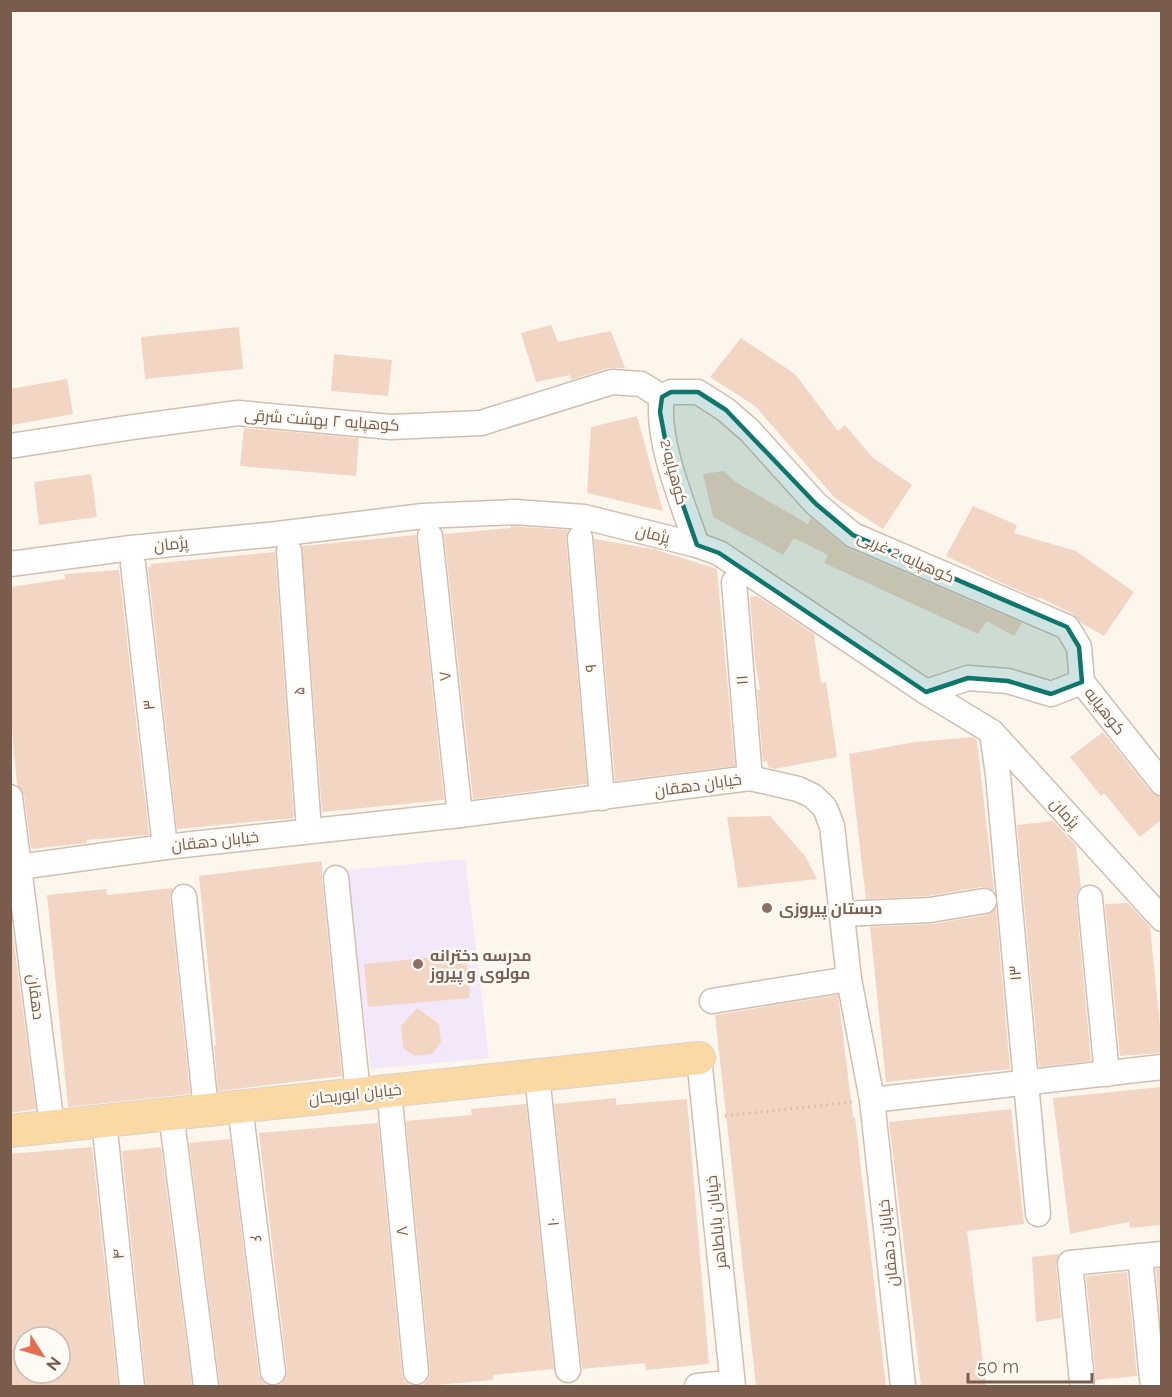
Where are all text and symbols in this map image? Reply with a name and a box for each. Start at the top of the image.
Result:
street label: کوهپایه ۲ بهشت شرقی [244,405,400,436]
street label: کوهپایه 2 [655,437,692,507]
street label: پژمان [633,521,673,550]
street label: کوهپایه 2 غربی [854,527,957,588]
street label: پژمان [153,533,190,557]
street label: ۹ [581,663,601,673]
street label: ۷ [435,670,455,682]
street label: ۱۱ [732,674,752,686]
street label: کوهپایه [1080,684,1129,739]
street label: ۵ [289,686,309,696]
street label: ۳ [139,699,159,711]
street label: خیابان دهقان [653,769,743,802]
street label: پژمان [1045,794,1084,834]
street label: خیابان دهقان [170,827,260,856]
place label: دبستان پیروزی [779,899,882,920]
marker: دبستان پیروزی [760,901,774,915]
place label: مدرسه دخترانه مولوی و پیروز [429,946,532,985]
marker: مدرسه دخترانه مولوی و پیروز [411,957,425,971]
street label: ۱۳ [1005,964,1025,982]
street label: دهقان [23,973,48,1021]
street label: خیابان ابوریحان [308,1080,403,1109]
street label: خیابان باباطاهر [702,1174,731,1271]
street label: خیابان دهقان [874,1198,903,1288]
street label: ۱۰ [543,1217,563,1227]
street label: ۸ [392,1225,412,1237]
street label: ۶ [246,1234,266,1244]
street label: ۴ [108,1248,128,1260]
north arrow [12,1325,72,1385]
scale bar [968,1346,1092,1384]
text: N [42,1353,65,1374]
text: 50 m [977,1356,1019,1377]

